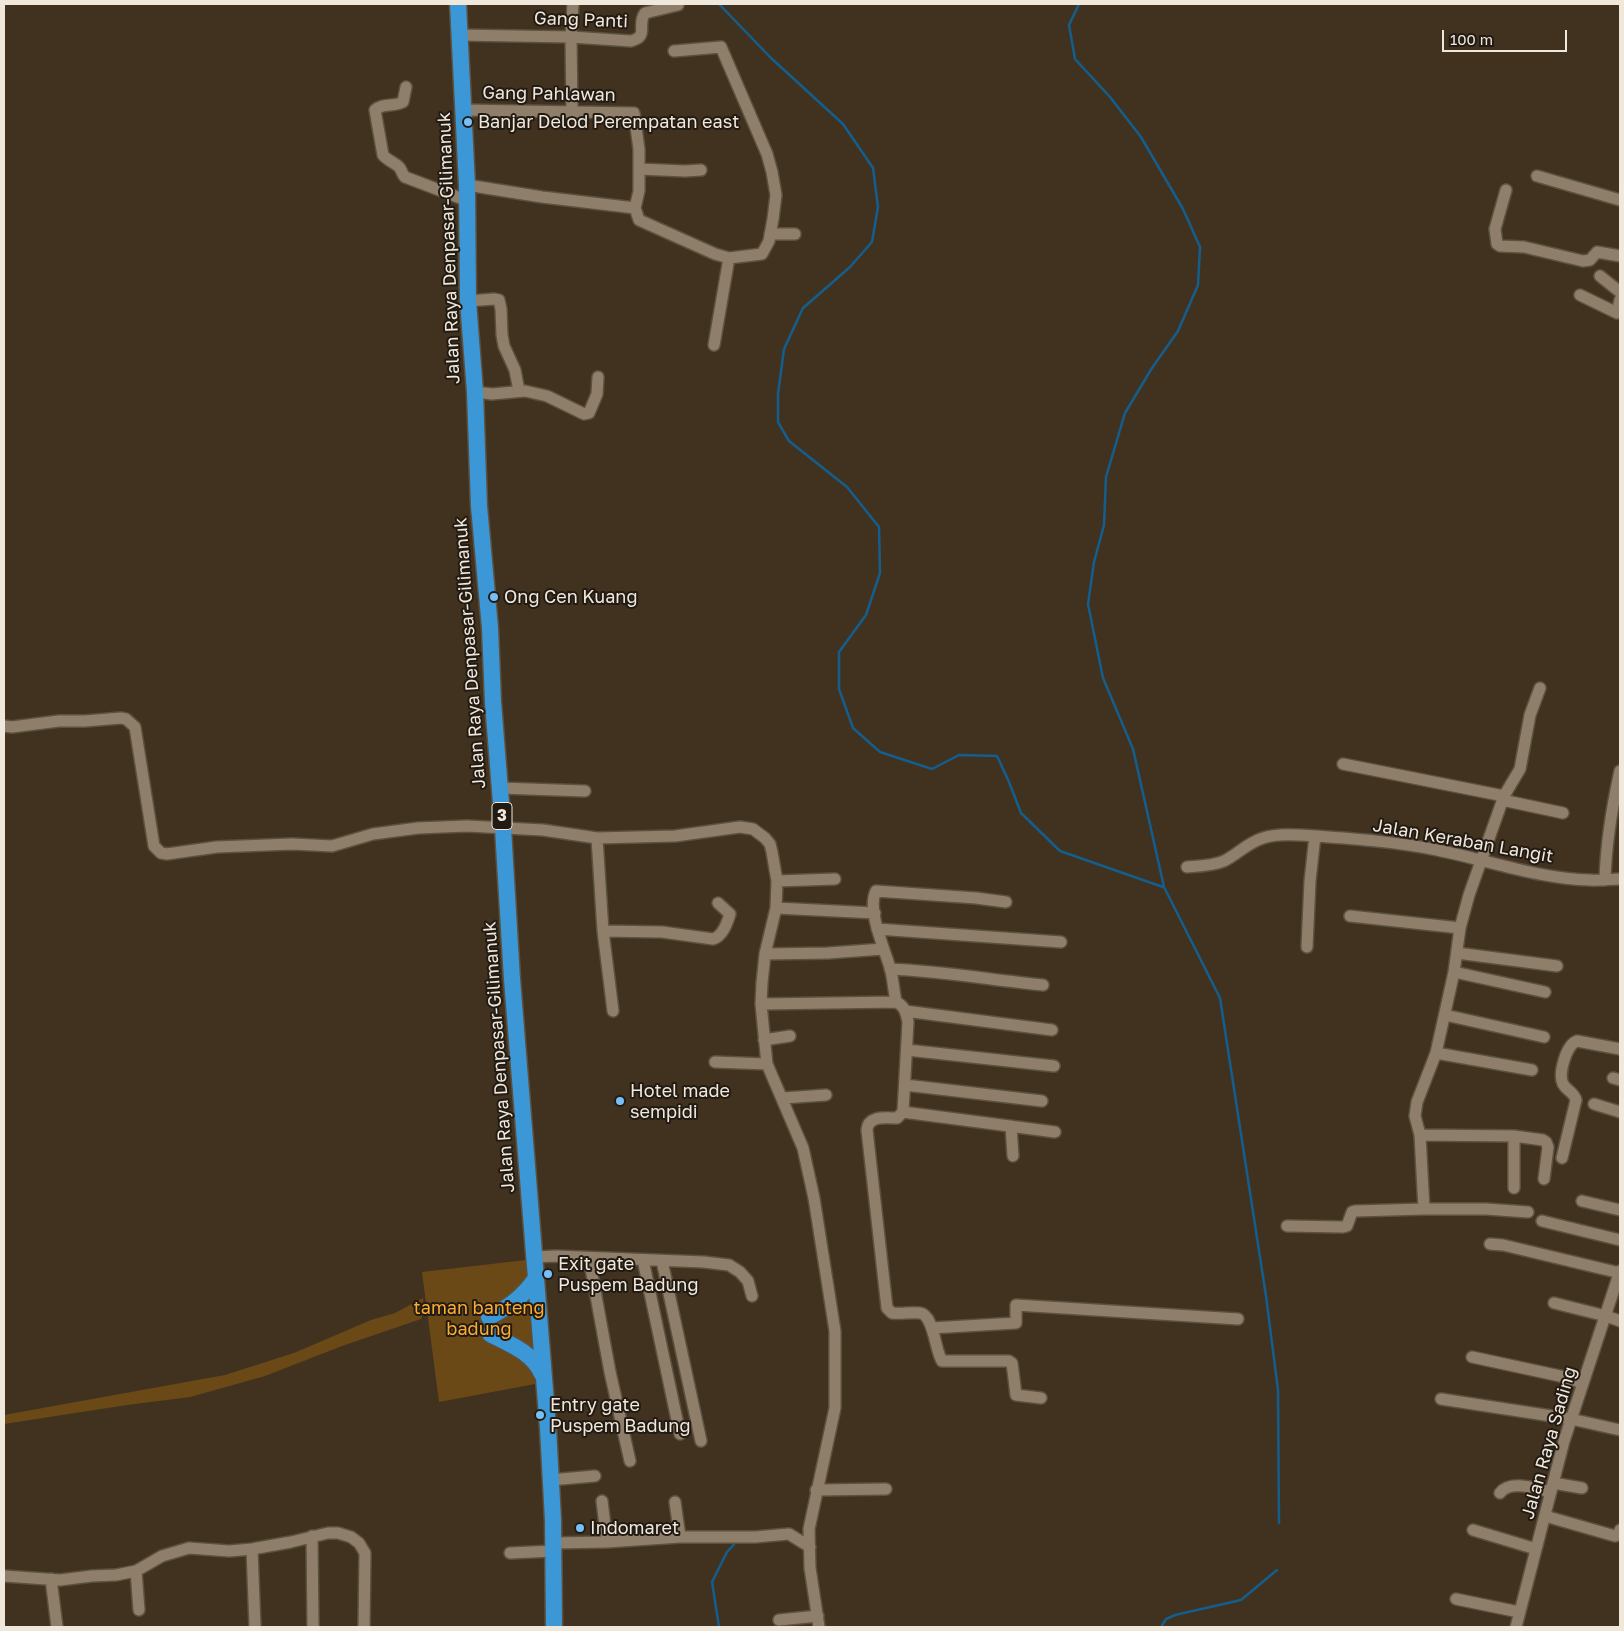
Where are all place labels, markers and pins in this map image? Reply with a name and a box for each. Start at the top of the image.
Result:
place label: Banjar Delod Perempatan east [478,111,739,133]
marker: Banjar Delod Perempatan east [462,116,474,128]
place label: Ong Cen Kuang [504,586,637,608]
marker: Ong Cen Kuang [488,591,500,603]
place label: Hotel made sempidi [630,1080,730,1122]
marker: Hotel made sempidi [614,1095,626,1107]
place label: Exit gate Puspem Badung [558,1253,698,1296]
marker: Exit gate Puspem Badung [542,1268,554,1280]
place label: Entry gate Puspem Badung [550,1394,690,1436]
marker: Entry gate Puspem Badung [534,1409,546,1421]
place label: Indomaret [590,1517,679,1539]
marker: Indomaret [574,1522,586,1534]

